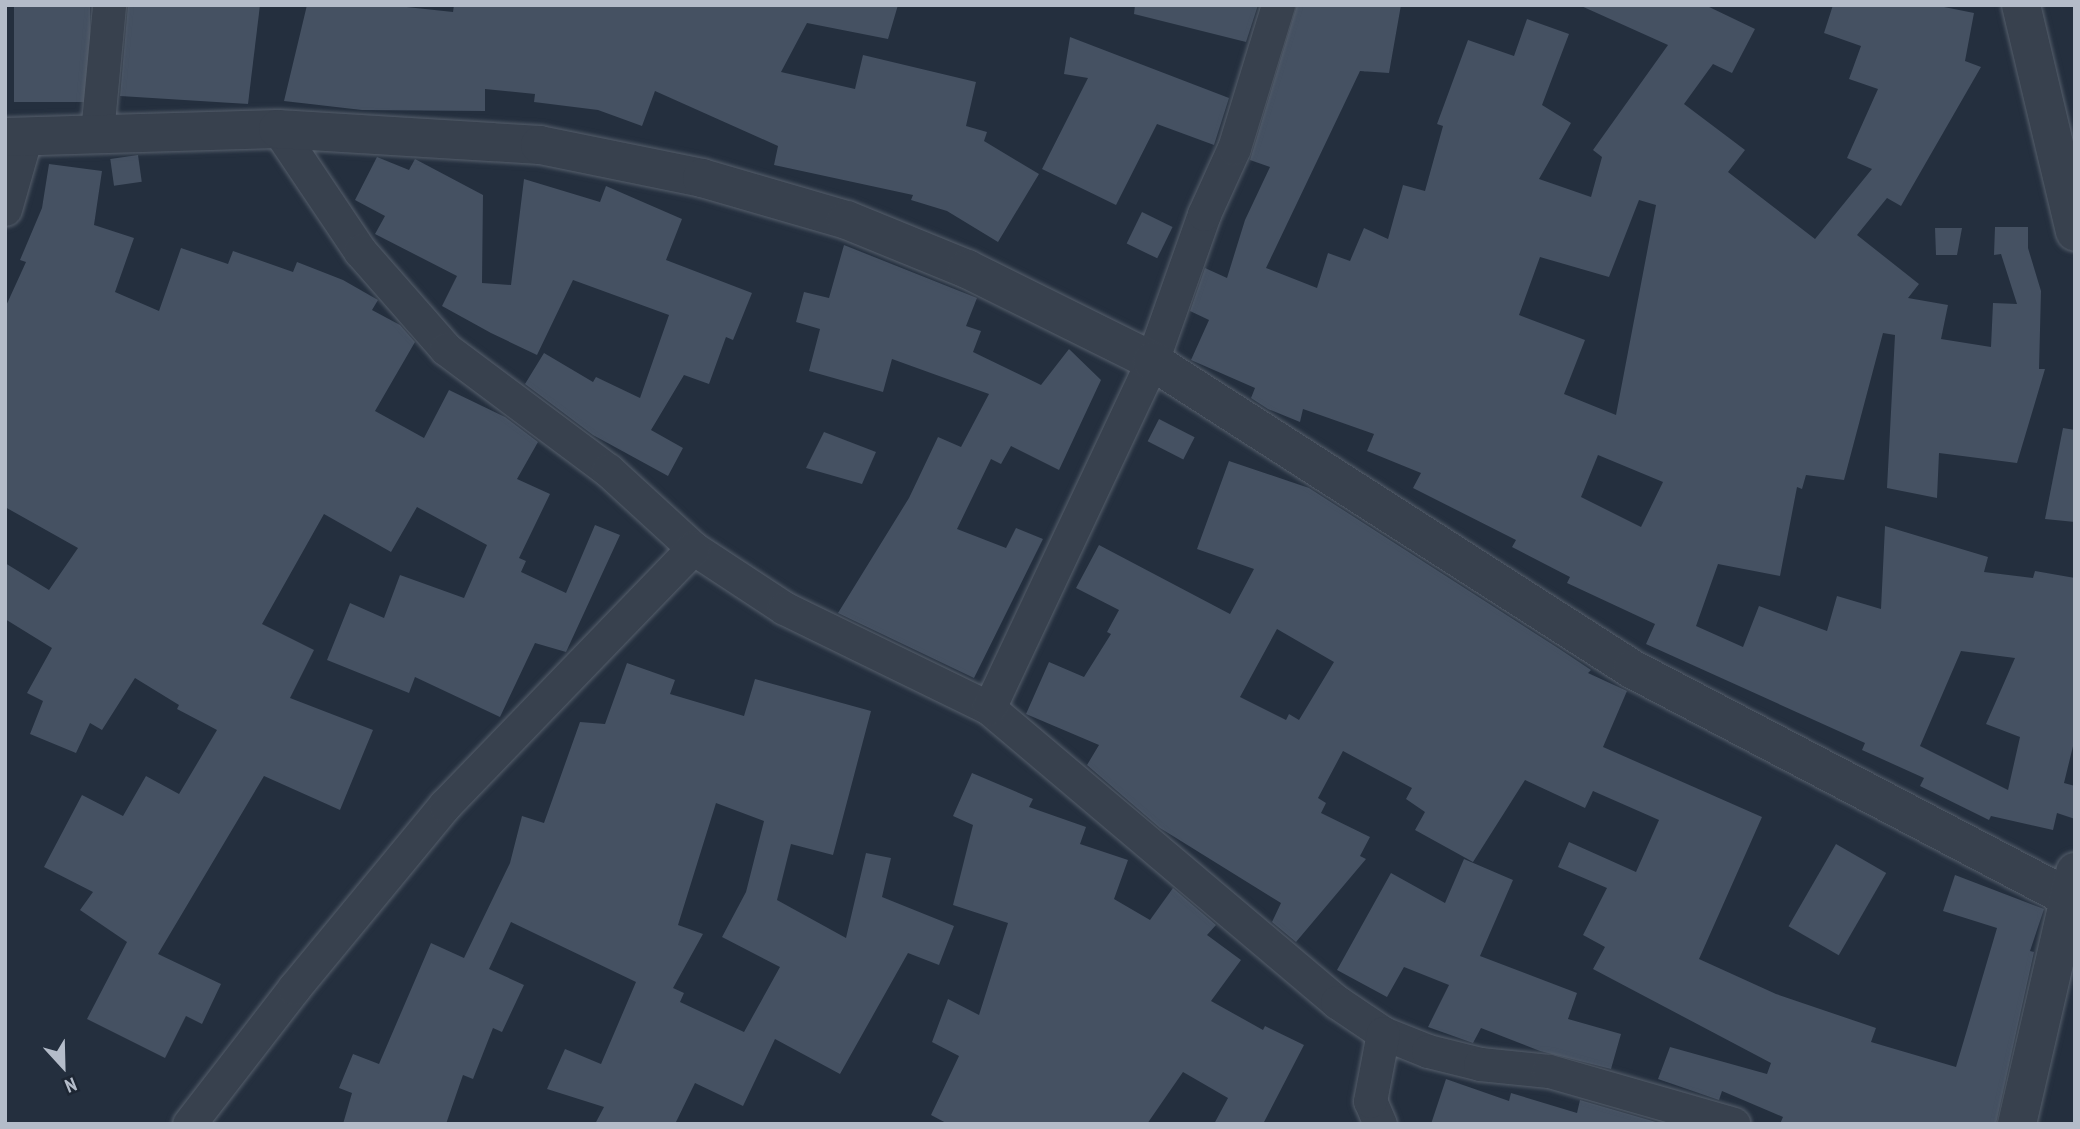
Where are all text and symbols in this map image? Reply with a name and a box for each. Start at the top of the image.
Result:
north arrow [28,1031,98,1101]
text: N [62,1072,80,1099]

